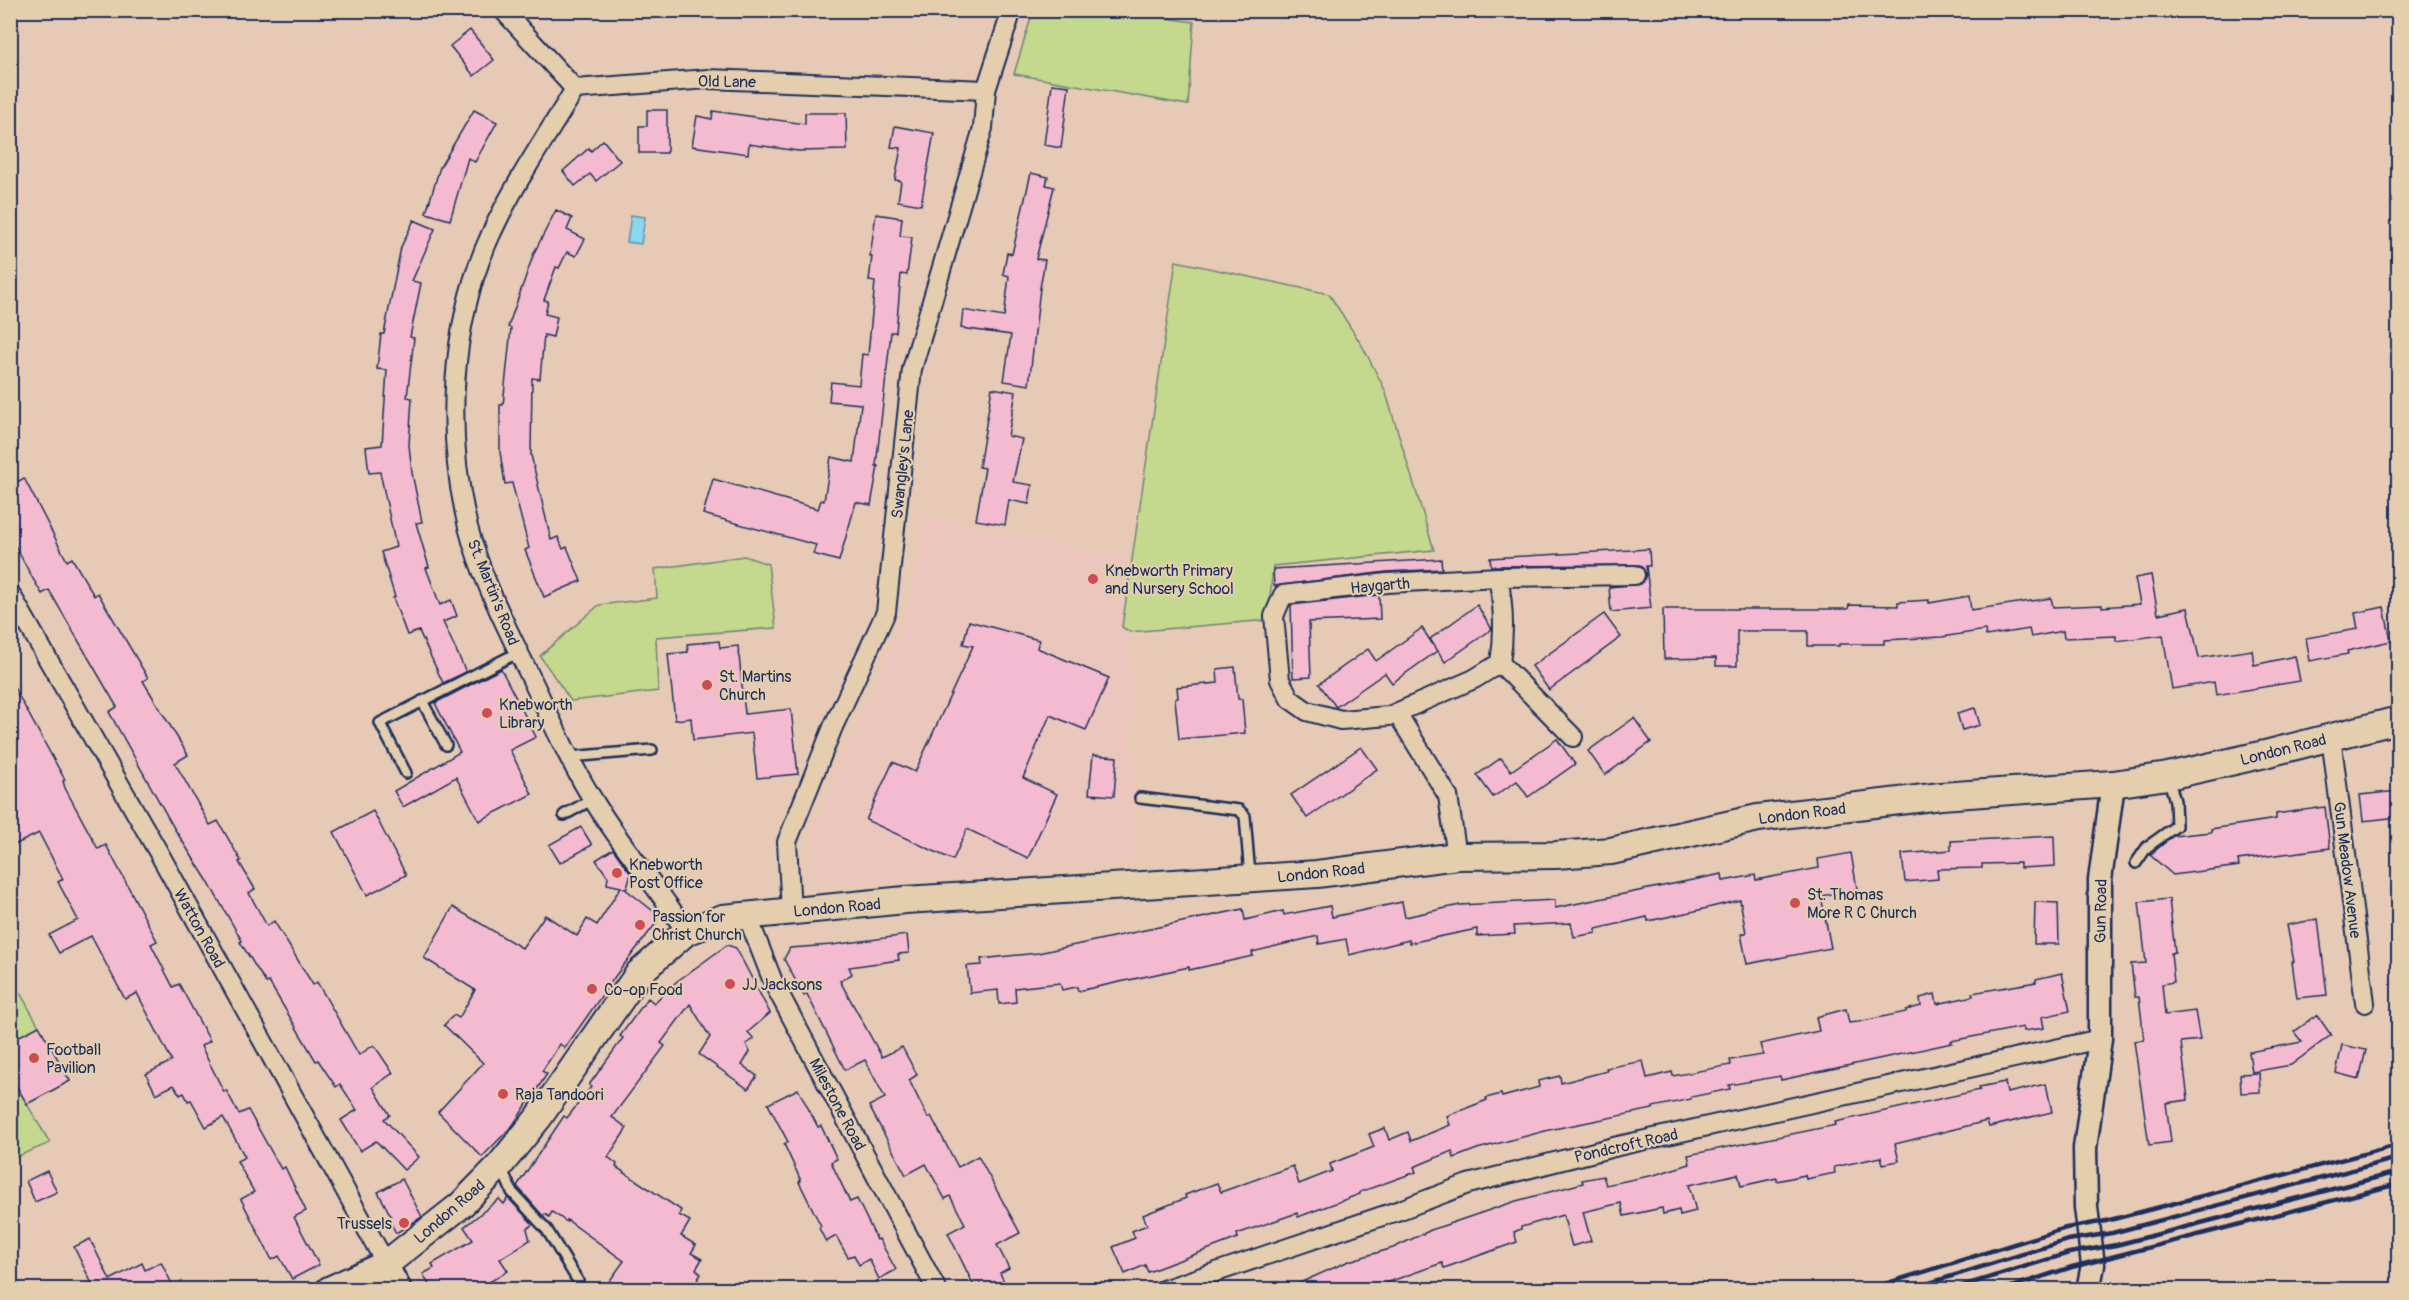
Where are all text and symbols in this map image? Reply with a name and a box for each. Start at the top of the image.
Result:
street label: Old Lane [698,71,756,93]
street label: Swangley's Lane [887,409,919,519]
street label: St. Martin's Road [463,536,523,648]
place label: Knebworth Primary and Nursery School [1105,561,1234,599]
marker: Knebworth Primary and Nursery School [1086,572,1100,586]
street label: Haygarth [1350,573,1411,599]
place label: St. Martins Church [719,667,791,705]
marker: St. Martins Church [700,678,714,692]
place label: Knebworth Library [499,695,573,733]
marker: Knebworth Library [480,706,494,720]
street label: London Road [2238,730,2328,770]
street label: London Road [1757,799,1847,829]
street label: Gun Meadow Avenue [2329,801,2365,940]
place label: Knebworth Post Office [629,855,703,893]
street label: London Road [1276,858,1366,888]
marker: Knebworth Post Office [610,866,624,880]
street label: Gun Road [2090,879,2112,943]
street label: Watton Road [169,885,229,972]
place label: St. Thomas More R C Church [1807,885,1917,923]
street label: London Road [792,894,882,922]
marker: St. Thomas More R C Church [1788,896,1802,910]
place label: Passion for Christ Church [652,907,742,945]
marker: Passion for Christ Church [633,918,647,932]
place label: JJ Jacksons [742,975,822,995]
marker: JJ Jacksons [723,977,737,991]
place label: Co-op Food [604,980,683,1000]
marker: Co-op Food [585,982,599,996]
place label: Football Pavilion [46,1040,101,1078]
marker: Football Pavilion [27,1051,41,1065]
street label: Milestone Road [804,1055,870,1154]
place label: Raja Tandoori [515,1085,604,1105]
marker: Raja Tandoori [496,1087,510,1101]
street label: Pondcroft Road [1572,1124,1680,1168]
street label: London Road [410,1175,489,1248]
place label: Trussels [337,1214,392,1234]
marker: Trussels [397,1216,411,1230]

